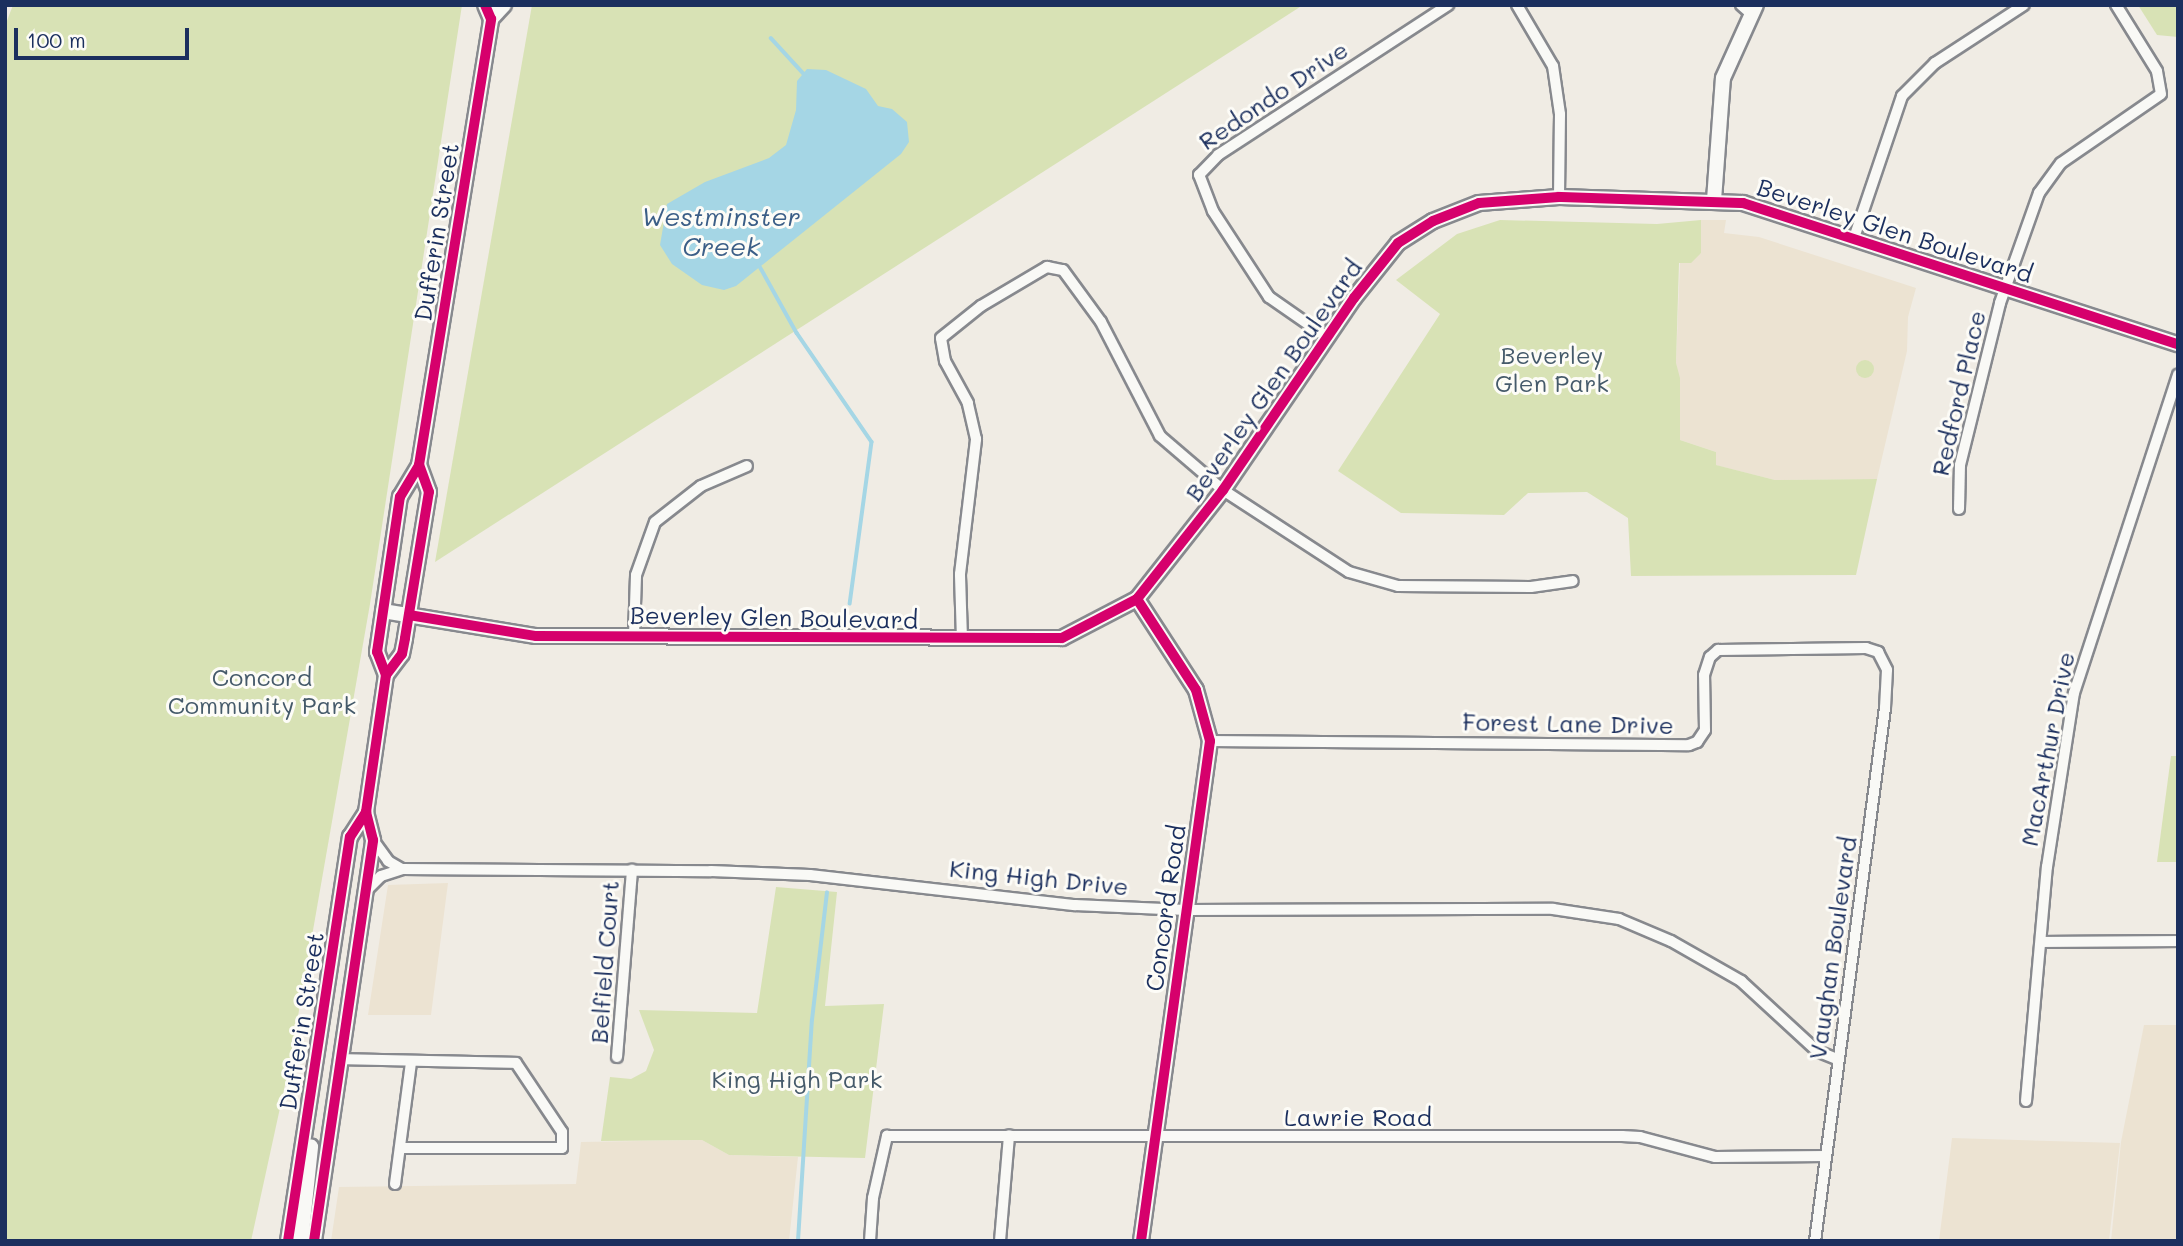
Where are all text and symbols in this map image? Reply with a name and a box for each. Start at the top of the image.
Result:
scale bar [18,14,192,58]
text: 100 m [27,26,86,53]
street label: Redondo Drive [1193,35,1353,155]
street label: Dufferin Street [408,141,464,323]
street label: Beverley Glen Boulevard [1754,172,2036,288]
water label: Westminster Creek [641,201,801,262]
street label: Beverley Glen Boulevard [1179,254,1367,506]
street label: Redford Place [1925,308,1991,478]
park label: Beverley Glen Park [1495,341,1609,397]
street label: Beverley Glen Boulevard [630,600,918,634]
street label: MacArthur Drive [2014,649,2080,849]
park label: Concord Community Park [168,663,356,719]
street label: Forest Lane Drive [1462,707,1674,739]
street label: Concord Road [1139,823,1191,993]
street label: Vaughan Boulevard [1802,835,1862,1061]
street label: King High Drive [948,853,1130,901]
street label: Belfield Court [584,880,624,1044]
street label: Dufferin Street [273,930,329,1112]
park label: King High Park [712,1065,882,1093]
street label: Lawrie Road [1284,1103,1432,1131]

